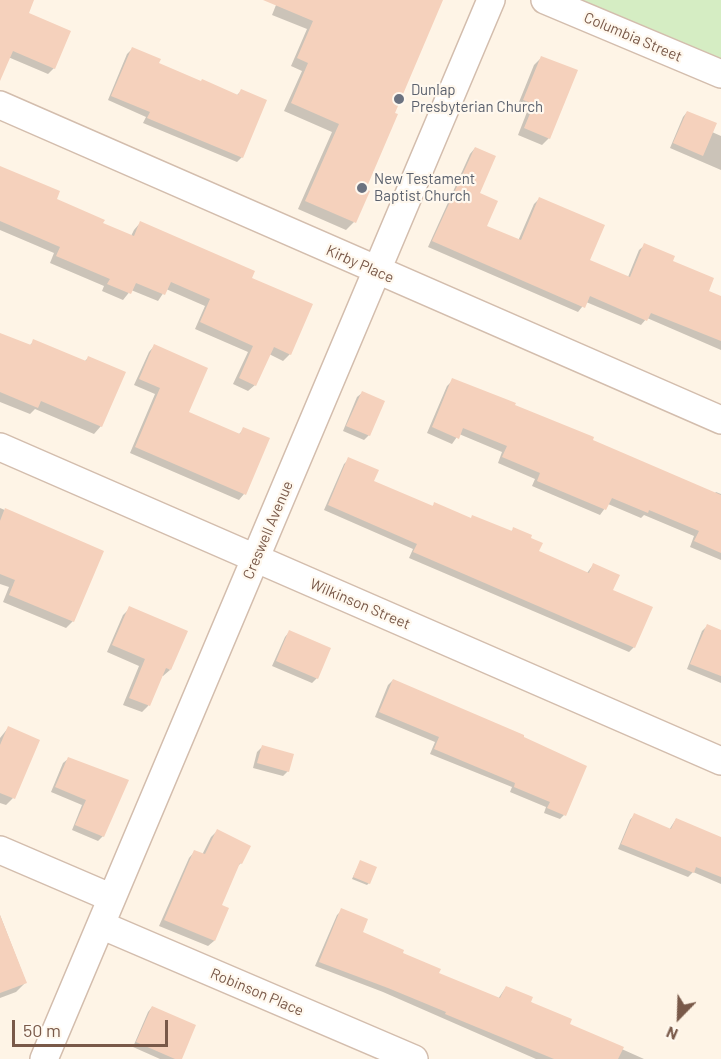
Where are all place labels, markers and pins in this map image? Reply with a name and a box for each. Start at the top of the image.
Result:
place label: Dunlap Presbyterian Church [411,81,543,116]
marker: Dunlap Presbyterian Church [392,92,406,106]
place label: New Testament Baptist Church [374,170,475,205]
marker: New Testament Baptist Church [355,181,369,195]

